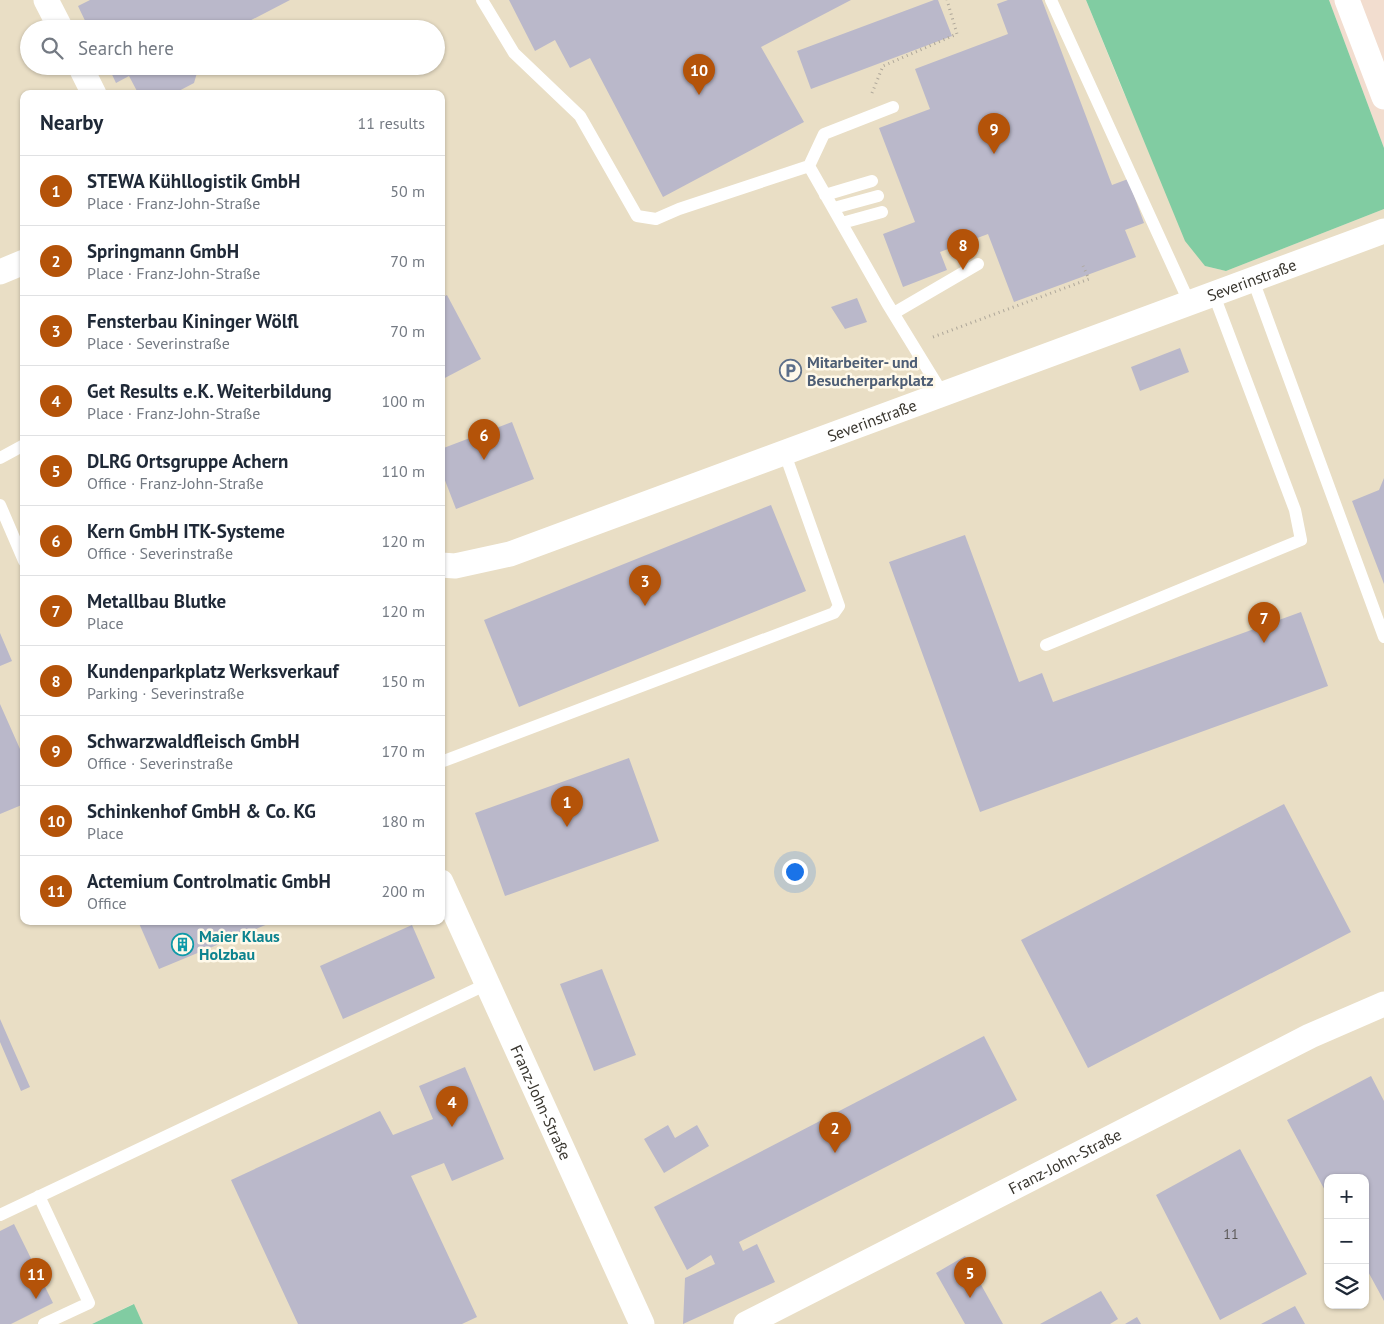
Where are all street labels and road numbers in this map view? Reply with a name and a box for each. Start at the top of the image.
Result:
street label: Severinstraße [1204,254,1299,306]
street label: Severinstraße [824,395,919,446]
street label: Franz-John-Straße [506,1042,576,1163]
street label: Franz-John-Straße [1005,1124,1125,1198]

